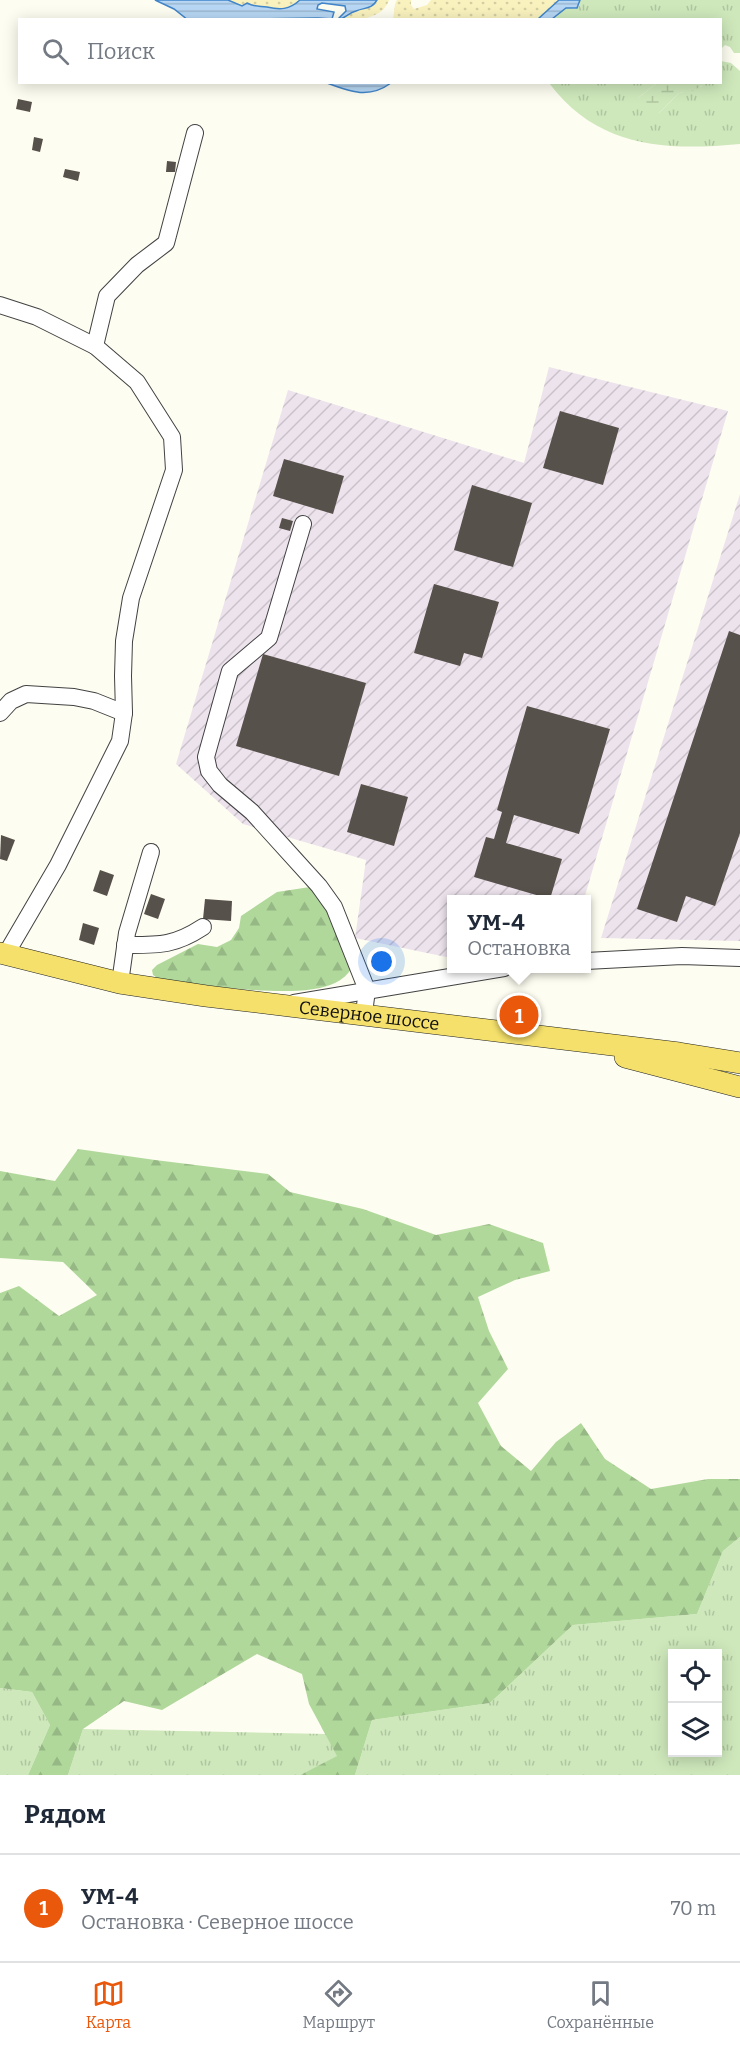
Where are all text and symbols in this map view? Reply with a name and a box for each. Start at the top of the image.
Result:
search box [18,18,722,84]
icon: search [39,35,72,68]
text: Поиск [87,38,155,65]
popup [447,895,591,973]
text: УМ-4 [467,909,525,936]
text: Остановка [467,936,571,960]
your location [367,947,396,976]
pin: 1 [500,992,538,1038]
street label: Северное шоссе [298,996,441,1035]
map controls [668,1649,722,1757]
button: locate [668,1649,722,1703]
button: layers [668,1703,722,1757]
text: Рядом [24,1799,106,1830]
text: УМ-4 [81,1883,138,1910]
text: 1 [39,1896,48,1920]
text: 70 m [670,1896,716,1920]
text: Остановка · Северное шоссе [81,1910,354,1934]
tab: Карта [86,1977,131,2032]
tab: Маршрут [303,1977,375,2032]
tab: Сохранённые [547,1977,654,2032]

